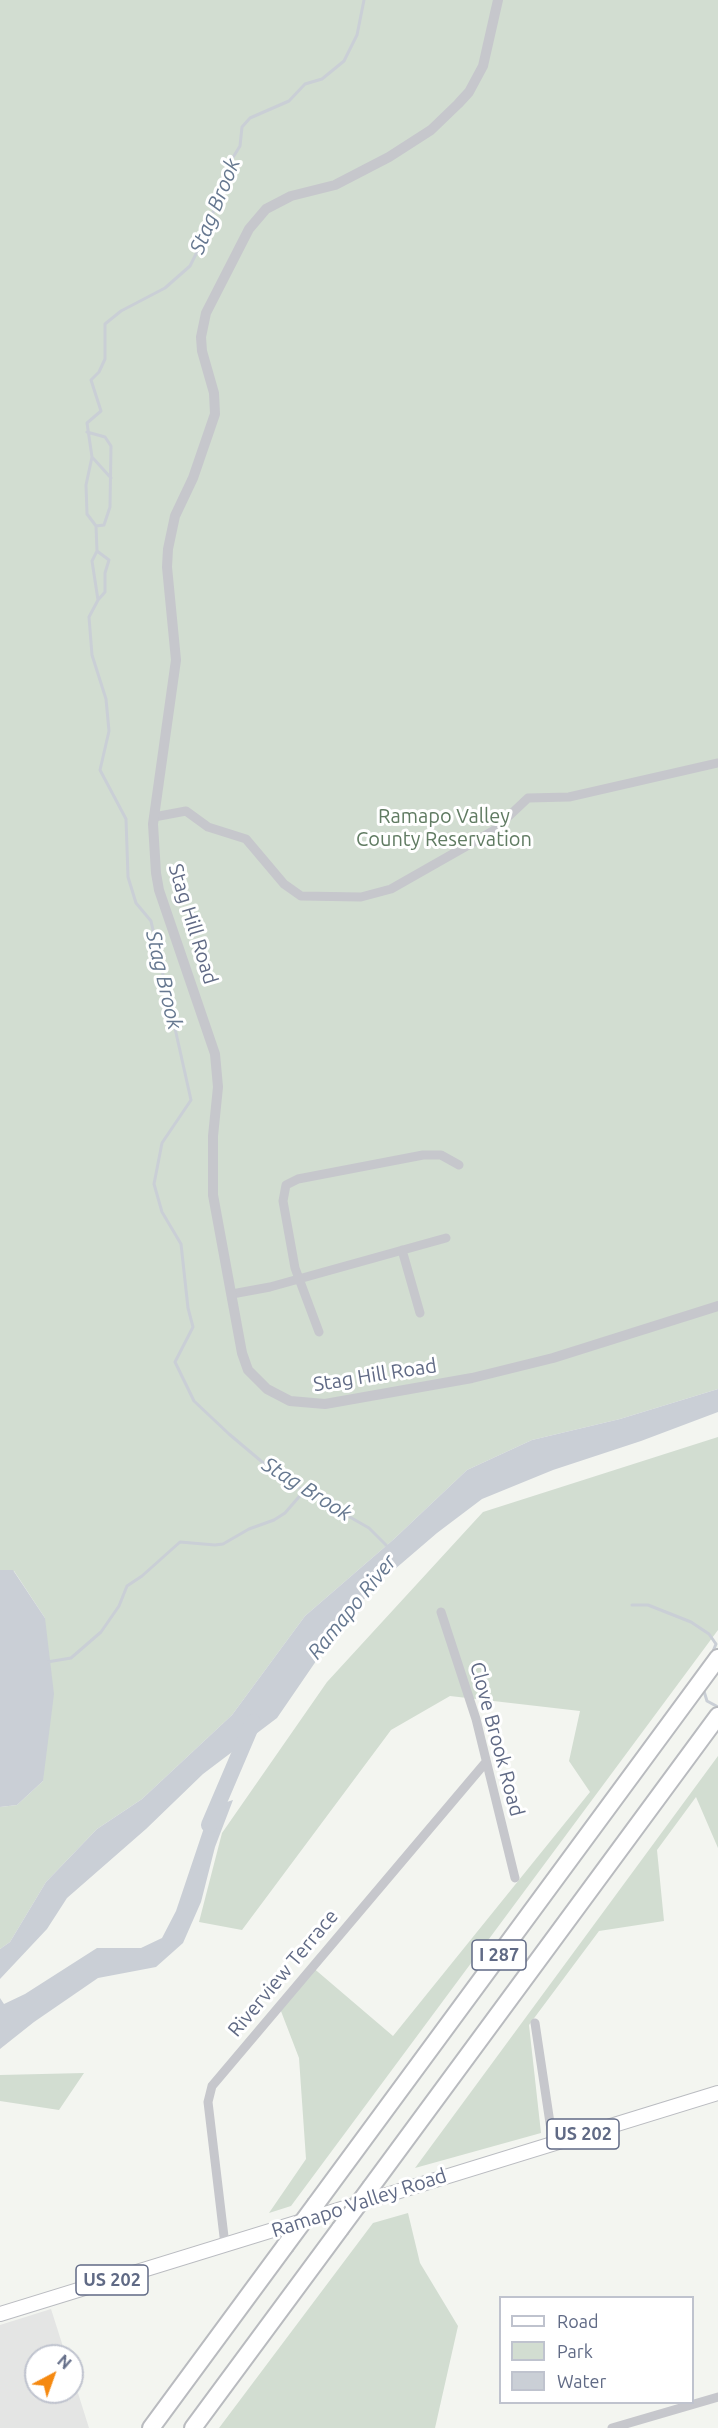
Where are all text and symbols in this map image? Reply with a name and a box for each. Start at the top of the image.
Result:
water label: Stag Brook [184,155,246,257]
park label: Ramapo Valley County Reservation [356,804,532,851]
street label: Stag Hill Road [163,861,223,987]
water label: Stag Brook [140,928,188,1032]
street label: Stag Hill Road [312,1353,438,1397]
water label: Stag Brook [258,1452,356,1526]
water label: Ramapo River [302,1550,402,1664]
street label: Clove Brook Road [465,1659,529,1819]
street label: Riverview Terrace [223,1904,343,2042]
road number: I 287 [472,1940,526,1970]
road number: US 202 [547,2119,619,2149]
street label: Ramapo Valley Road [268,2163,450,2243]
road number: US 202 [76,2265,148,2295]
legend [499,2296,694,2404]
text: Road [557,2311,599,2331]
text: Park [557,2341,593,2361]
north arrow [24,2344,84,2404]
text: N [54,2351,75,2373]
text: Water [557,2371,606,2391]

